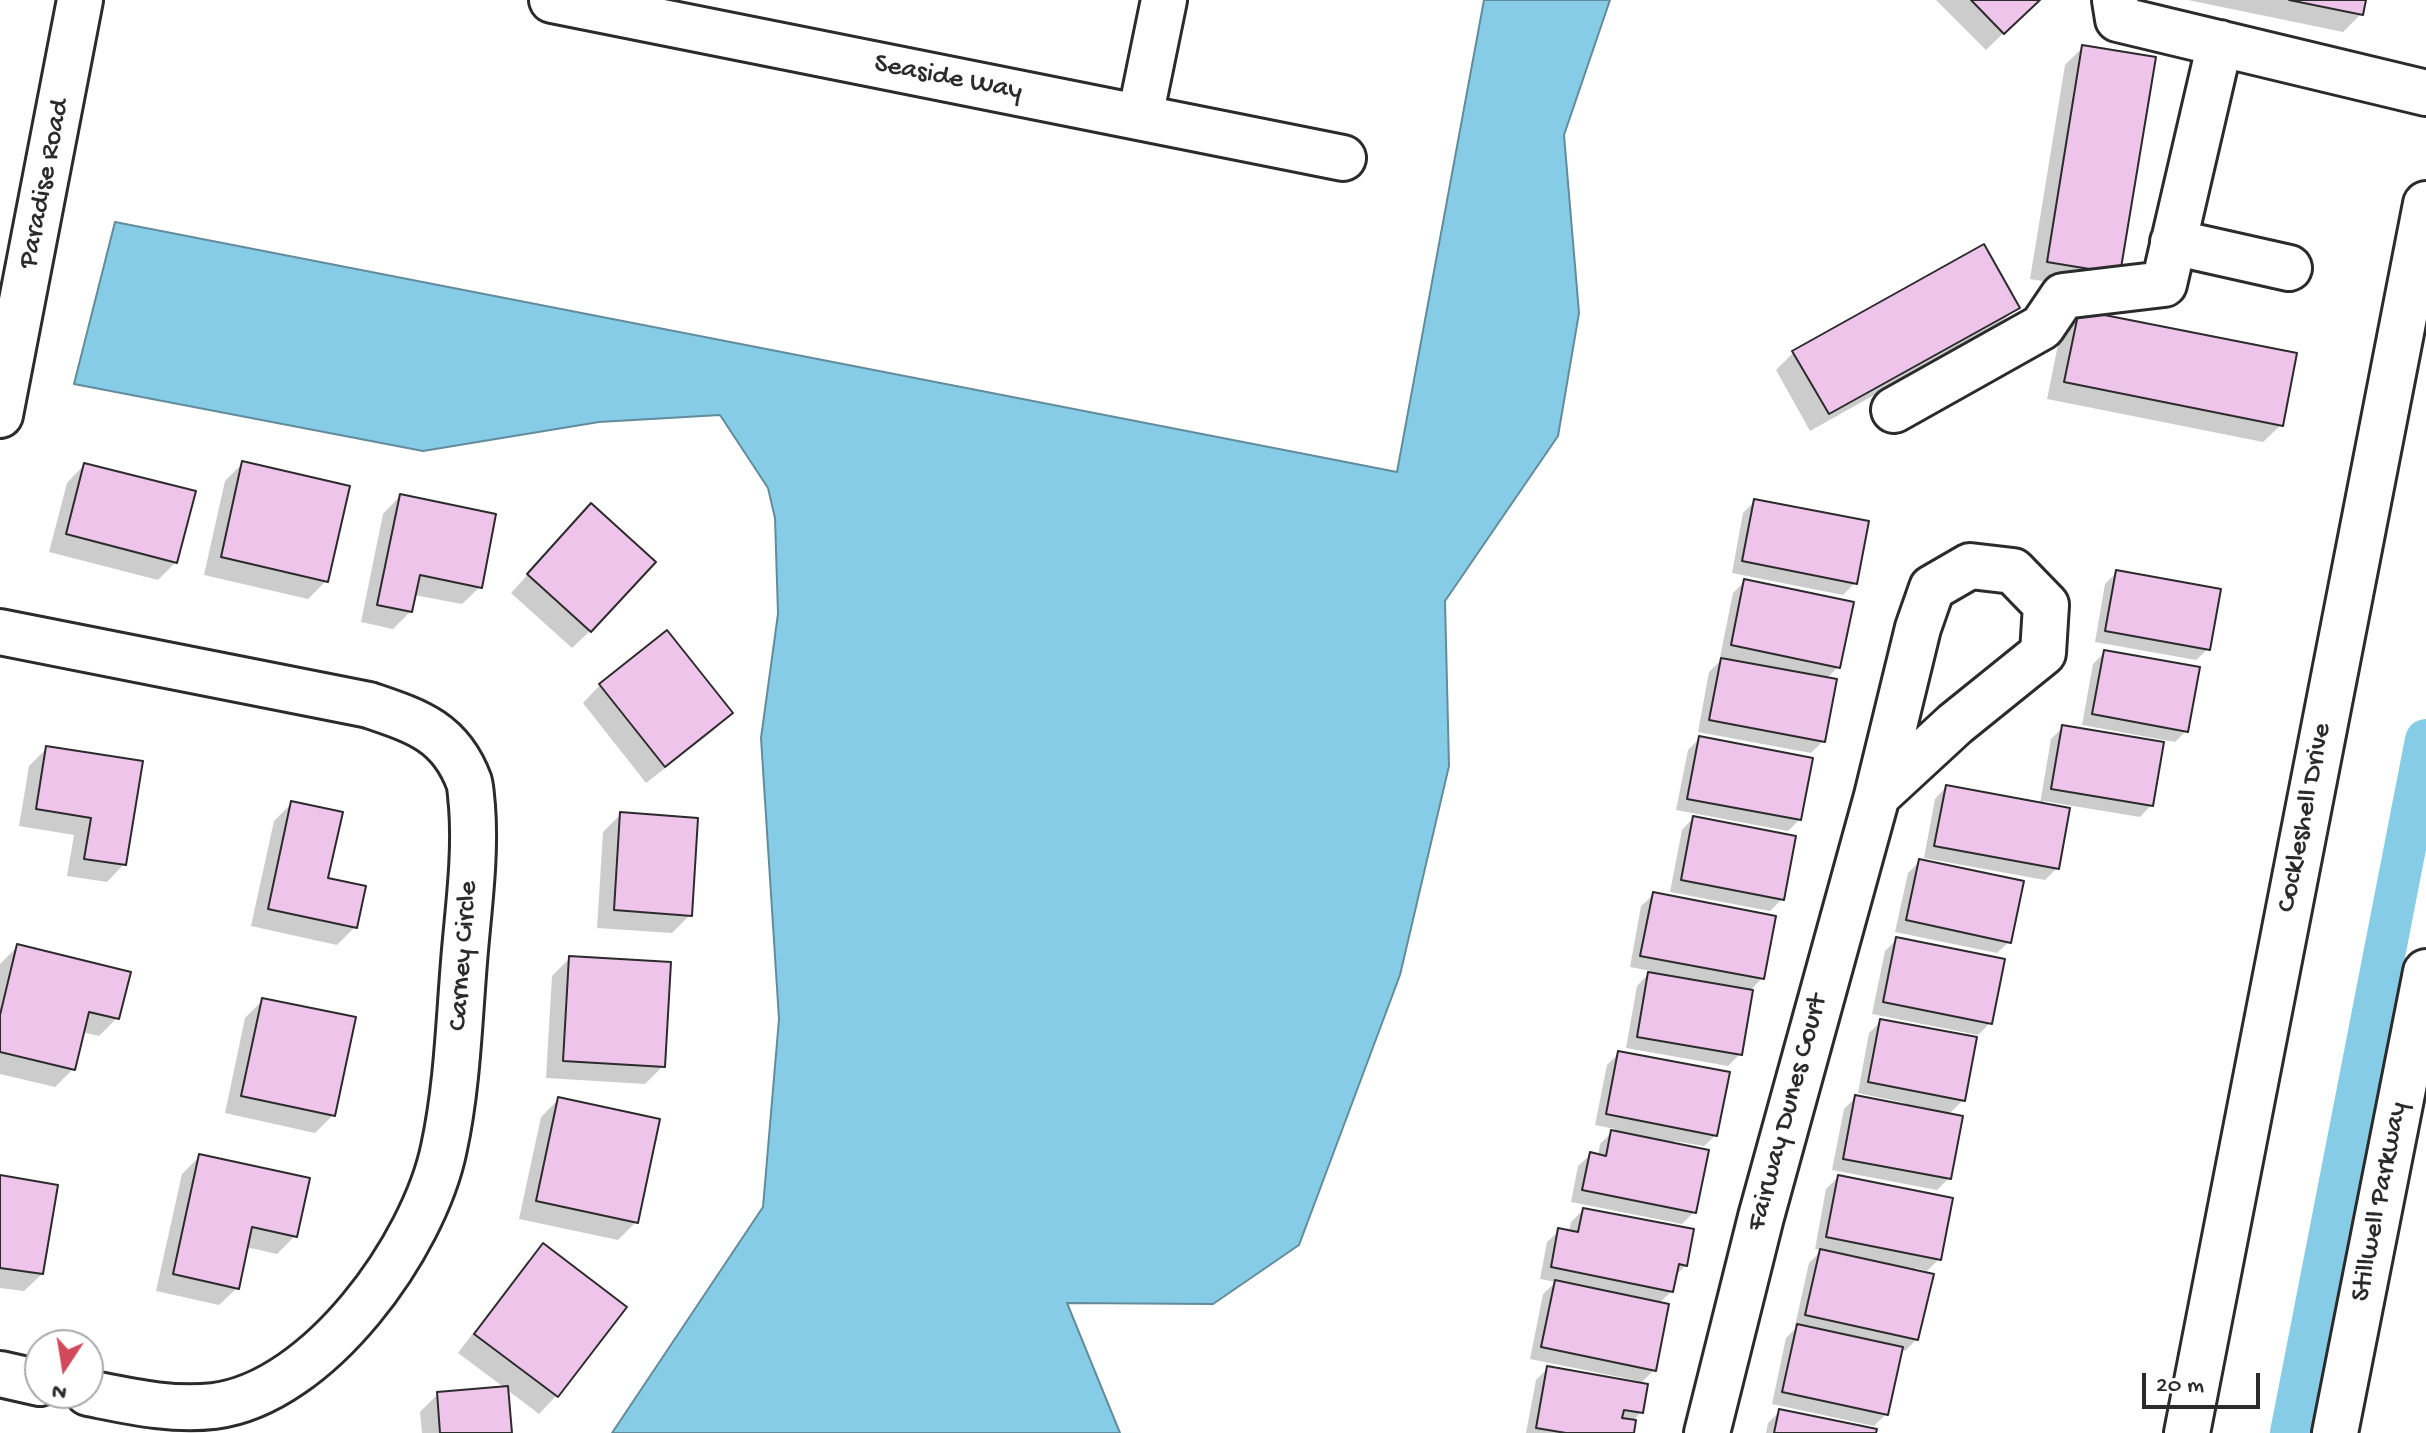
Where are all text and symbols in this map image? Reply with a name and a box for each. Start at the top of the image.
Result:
street label: Seaside Way [871,48,1025,110]
street label: Paradise Road [13,97,79,271]
street label: Cockleshell Drive [2271,721,2341,915]
street label: Carney Circle [443,880,487,1032]
street label: Fairway Dunes Court [1741,991,1837,1235]
street label: Stillwell Parkway [2345,1099,2417,1305]
north arrow [24,1329,104,1409]
scale bar [2146,1357,2264,1407]
text: 20 m [2156,1372,2204,1401]
text: N [50,1376,69,1405]

